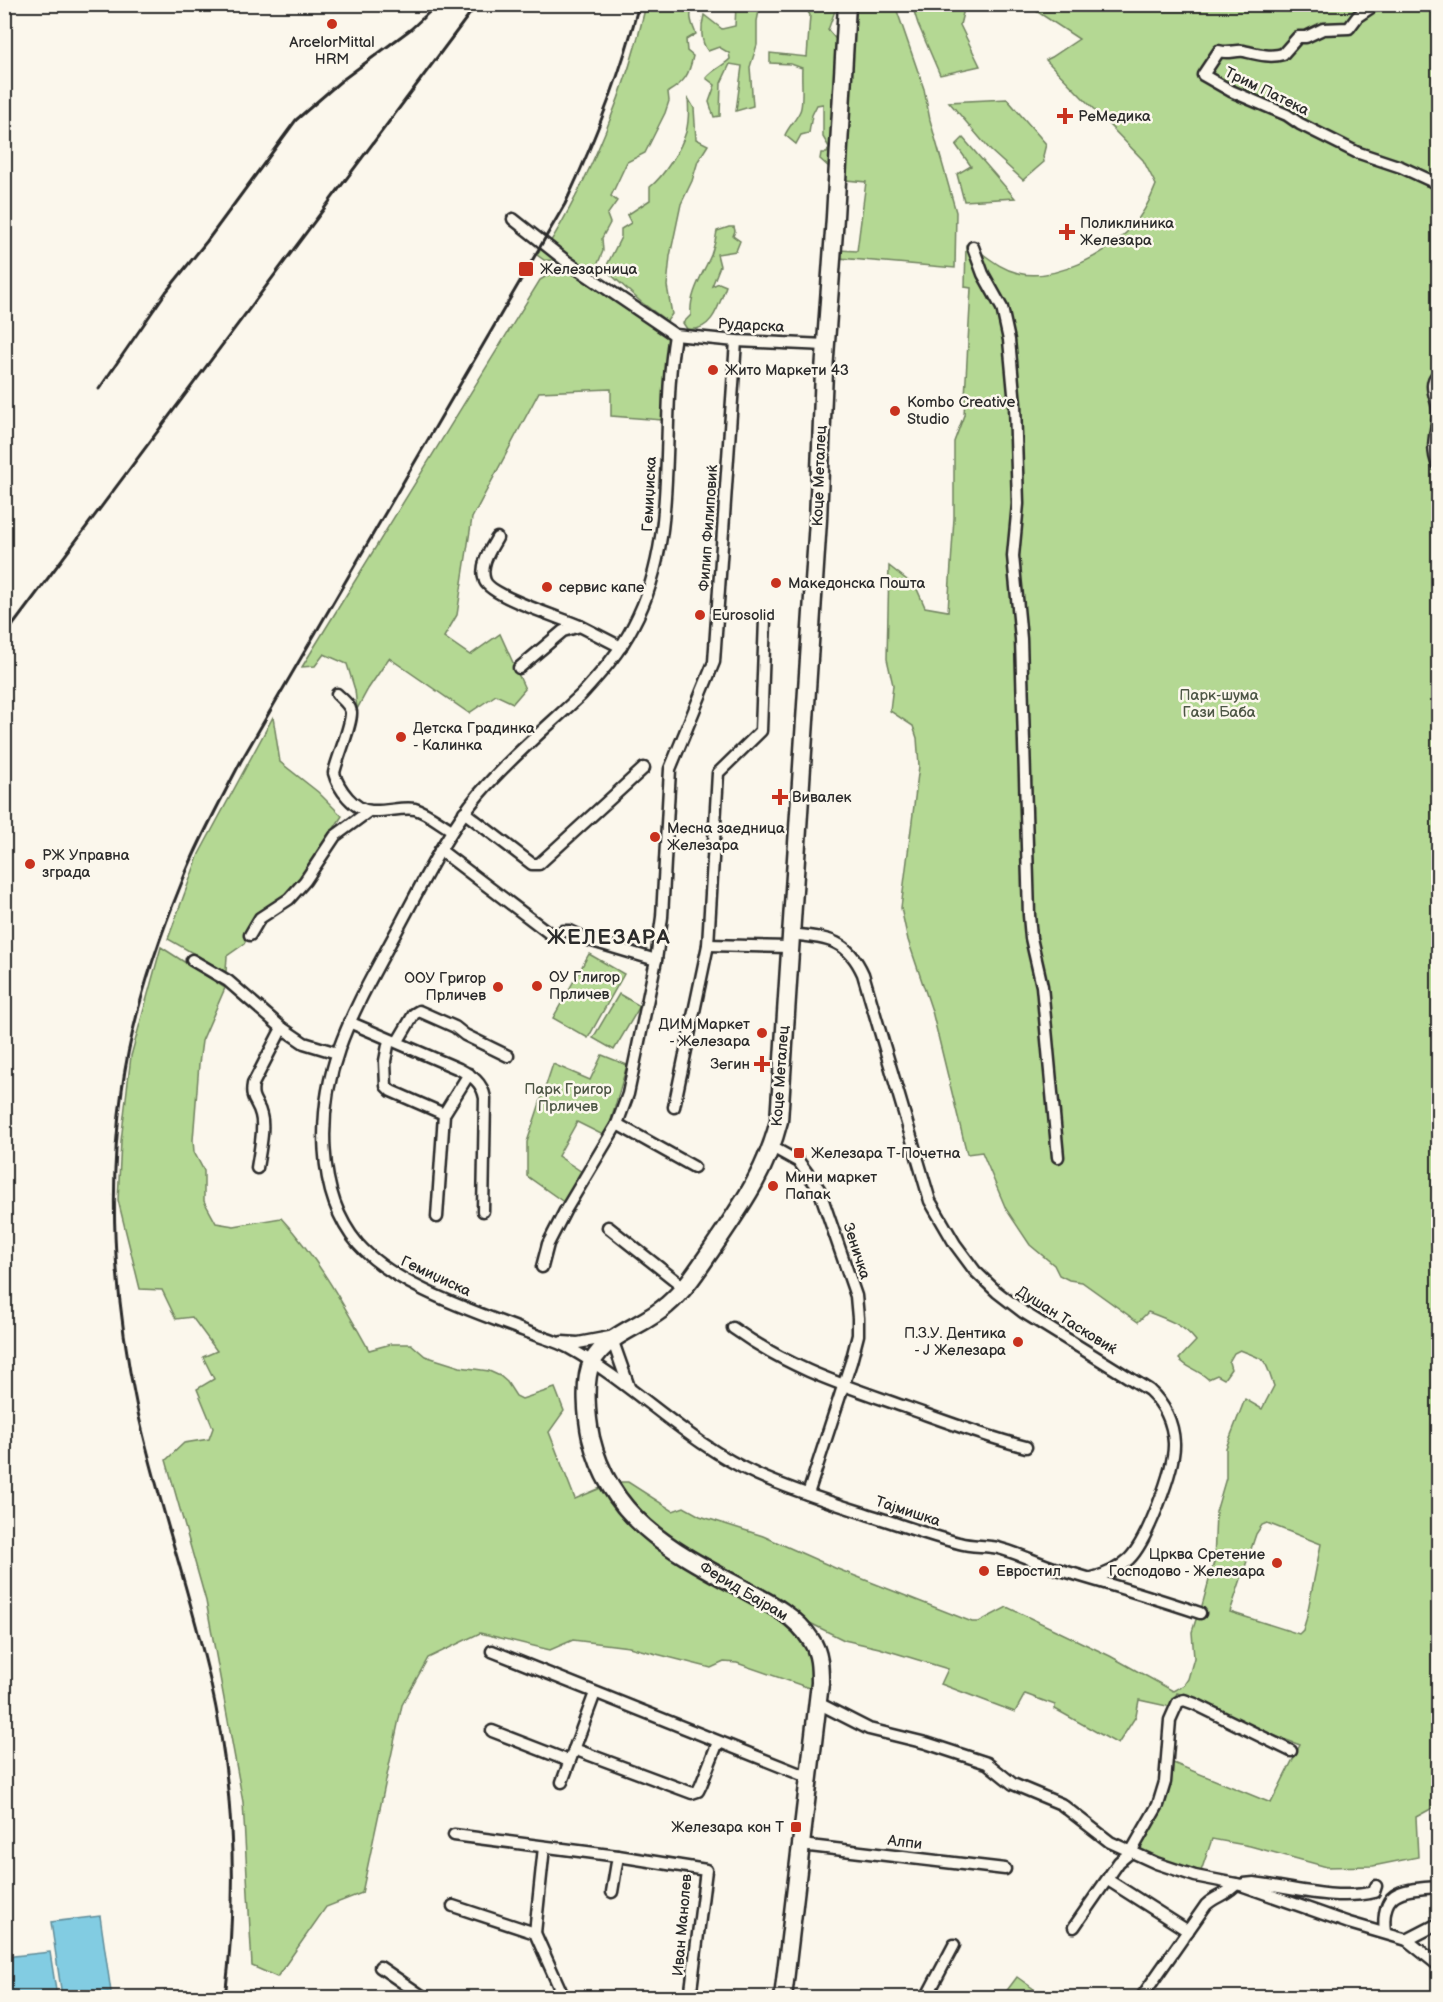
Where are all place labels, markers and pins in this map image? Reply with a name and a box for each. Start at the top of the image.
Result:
marker: ArcelorMittal HRM [325,17,339,31]
place label: ArcelorMittal HRM [289,33,375,69]
marker: РеМедика [1056,107,1074,125]
place label: РеМедика [1078,107,1151,126]
place label: Поликлиника Железара [1080,214,1174,250]
marker: Поликлиника Железара [1058,223,1076,241]
marker: Железарница [517,260,535,278]
place label: Железарница [540,260,638,279]
place label: Жито Маркети 43 [725,361,849,380]
marker: Жито Маркети 43 [706,363,720,377]
place label: Kombo Creative Studio [907,393,1015,429]
marker: Kombo Creative Studio [888,404,902,418]
place label: Македонска Пошта [788,574,925,593]
marker: Македонска Пошта [769,576,783,590]
place label: сервис капе [559,578,644,597]
marker: сервис капе [540,580,554,594]
place label: Eurosolid [712,606,775,625]
marker: Eurosolid [693,608,707,622]
place label: Детска Градинка - Калинка [413,719,535,755]
marker: Детска Градинка - Калинка [394,730,408,744]
place label: Вивалек [792,788,851,807]
marker: Вивалек [773,790,787,804]
place label: Месна заедница Железара [667,819,785,855]
marker: Месна заедница Железара [648,830,662,844]
place label: РЖ Управна зграда [42,846,130,882]
marker: РЖ Управна зграда [23,857,37,871]
place label: ОУ Глигор Прличев [549,968,621,1004]
place label: ООУ Григор Прличев [404,969,487,1005]
marker: ОУ Глигор Прличев [530,979,544,993]
marker: ООУ Григор Прличев [491,980,505,994]
place label: ДИМ Маркет - Железара [659,1015,750,1051]
marker: ДИМ Маркет - Железара [755,1026,769,1040]
place label: Зегин [710,1055,750,1074]
marker: Зегин [755,1057,769,1071]
place label: Железара Т-Почетна [811,1144,961,1163]
marker: Железара Т-Почетна [792,1146,806,1160]
place label: Мини маркет Папак [785,1168,877,1204]
marker: Мини маркет Папак [766,1179,780,1193]
place label: П.З.У. Дентика - Ј Железара [904,1324,1006,1360]
marker: П.З.У. Дентика - Ј Железара [1011,1335,1025,1349]
place label: Црква Сретение Господово - Железара [1109,1545,1265,1581]
marker: Црква Сретение Господово - Железара [1270,1556,1284,1570]
place label: Евростил [996,1562,1061,1581]
marker: Евростил [977,1564,991,1578]
place label: Железара кон Т [671,1818,784,1837]
marker: Железара кон Т [789,1820,803,1834]

